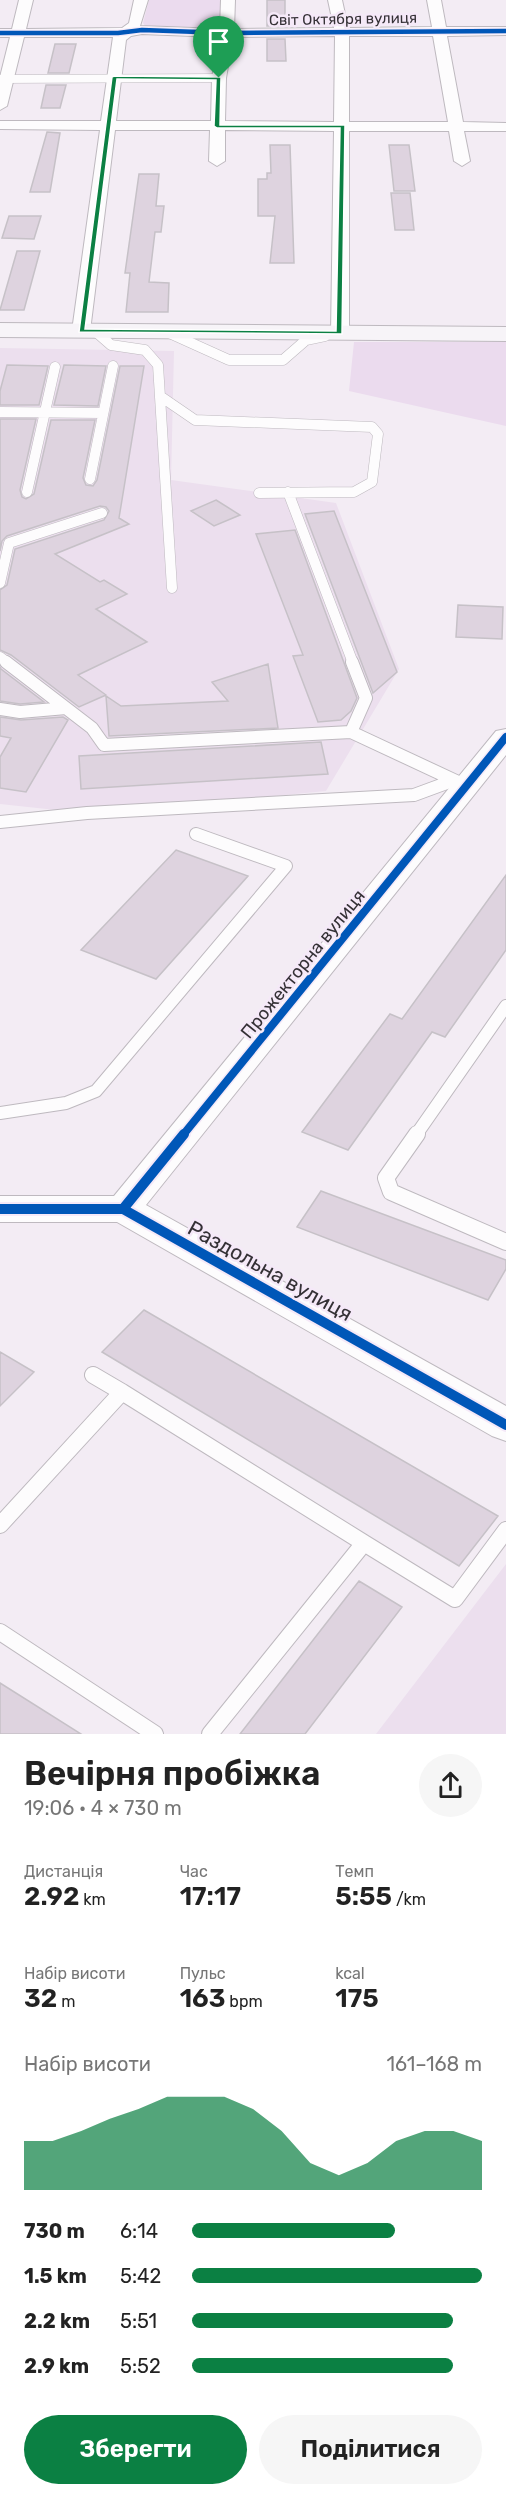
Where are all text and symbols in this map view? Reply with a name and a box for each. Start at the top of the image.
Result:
street label: Світ Октября вулиця [269,9,417,29]
pin [193,16,244,78]
icon: arrive [202,25,235,58]
street label: Прожекторна вулиця [236,885,370,1043]
street label: Раздольна вулиця [183,1215,357,1326]
text: Вечірня пробіжка [24,1754,320,1793]
button: share [419,1754,482,1817]
text: 19:06 · 4 × 730 m [24,1796,182,1820]
text: Дистанція [24,1862,103,1881]
text: Час [180,1862,208,1881]
text: Темп [335,1862,374,1881]
text: 2.92 [24,1881,79,1912]
text: 17:17 [180,1881,241,1912]
text: 5:55 [335,1881,392,1912]
text: km [79,1890,106,1909]
text: /km [392,1890,426,1909]
text: Набір висоти [24,1964,126,1983]
text: Пульс [180,1964,225,1983]
text: kcal [335,1964,365,1983]
text: 32 [24,1983,57,2014]
text: 163 [180,1983,225,2014]
text: 175 [335,1983,379,2014]
text: m [57,1992,75,2011]
text: bpm [225,1992,263,2011]
text: Набір висоти [24,2052,151,2076]
text: 161–168 m [387,2052,482,2076]
text: 730 m [24,2219,85,2243]
text: 6:14 [120,2219,158,2243]
text: 1.5 km [24,2264,87,2288]
text: 5:42 [120,2264,161,2288]
text: 2.2 km [24,2309,90,2333]
text: 5:51 [120,2309,157,2333]
text: 2.9 km [24,2354,89,2378]
text: 5:52 [120,2354,161,2378]
button: Зберегти [24,2415,247,2484]
button: Поділитися [259,2415,482,2484]

